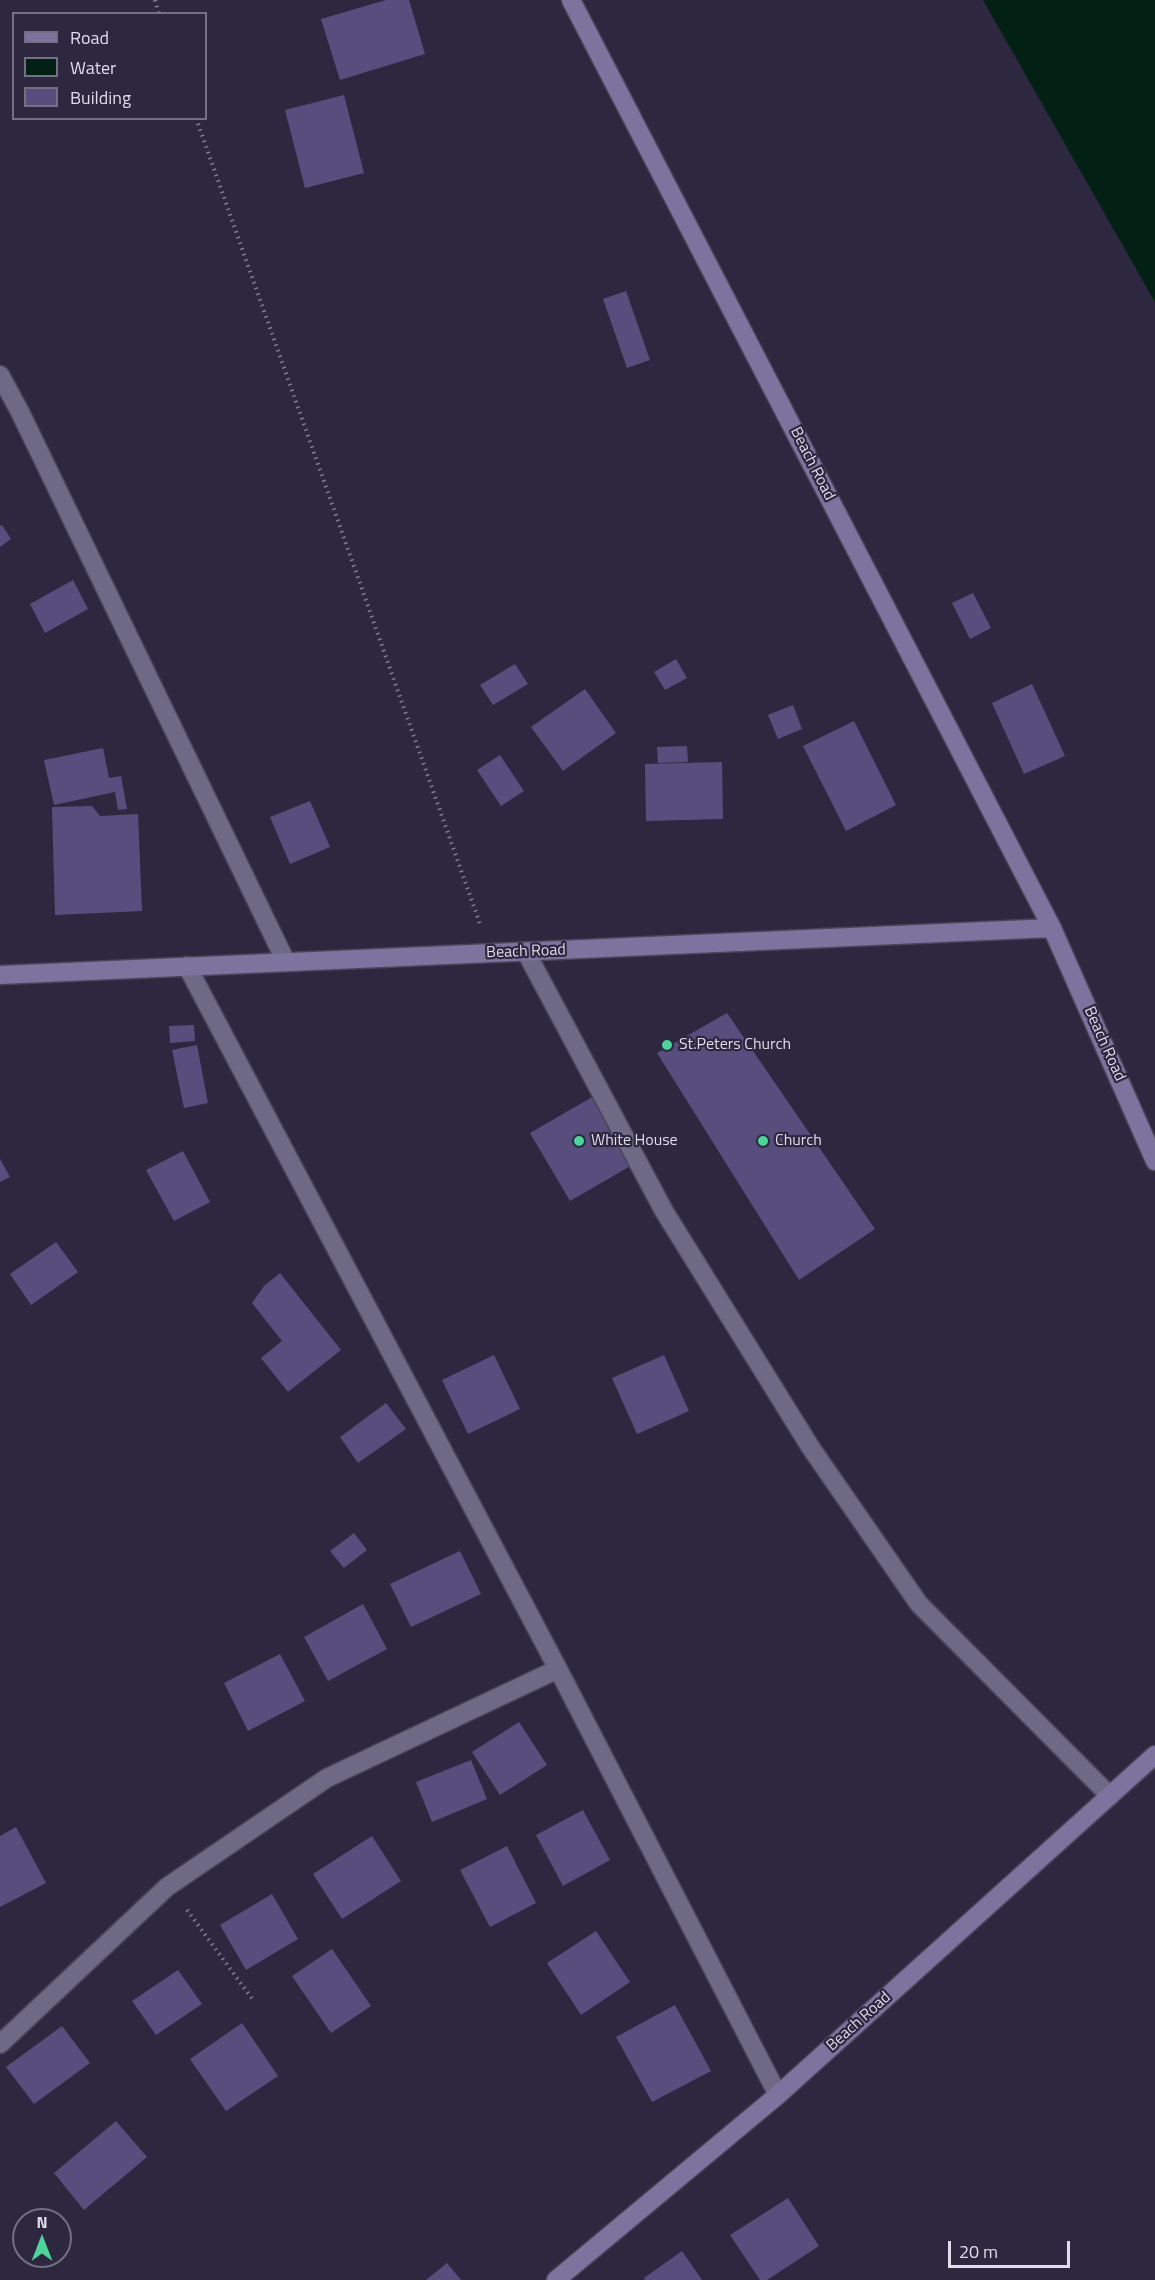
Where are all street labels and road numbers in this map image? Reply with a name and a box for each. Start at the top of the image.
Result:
street label: Beach Road [785,424,839,504]
street label: Beach Road [486,941,566,963]
street label: Beach Road [1079,1004,1129,1084]
street label: Beach Road [823,1988,895,2056]

